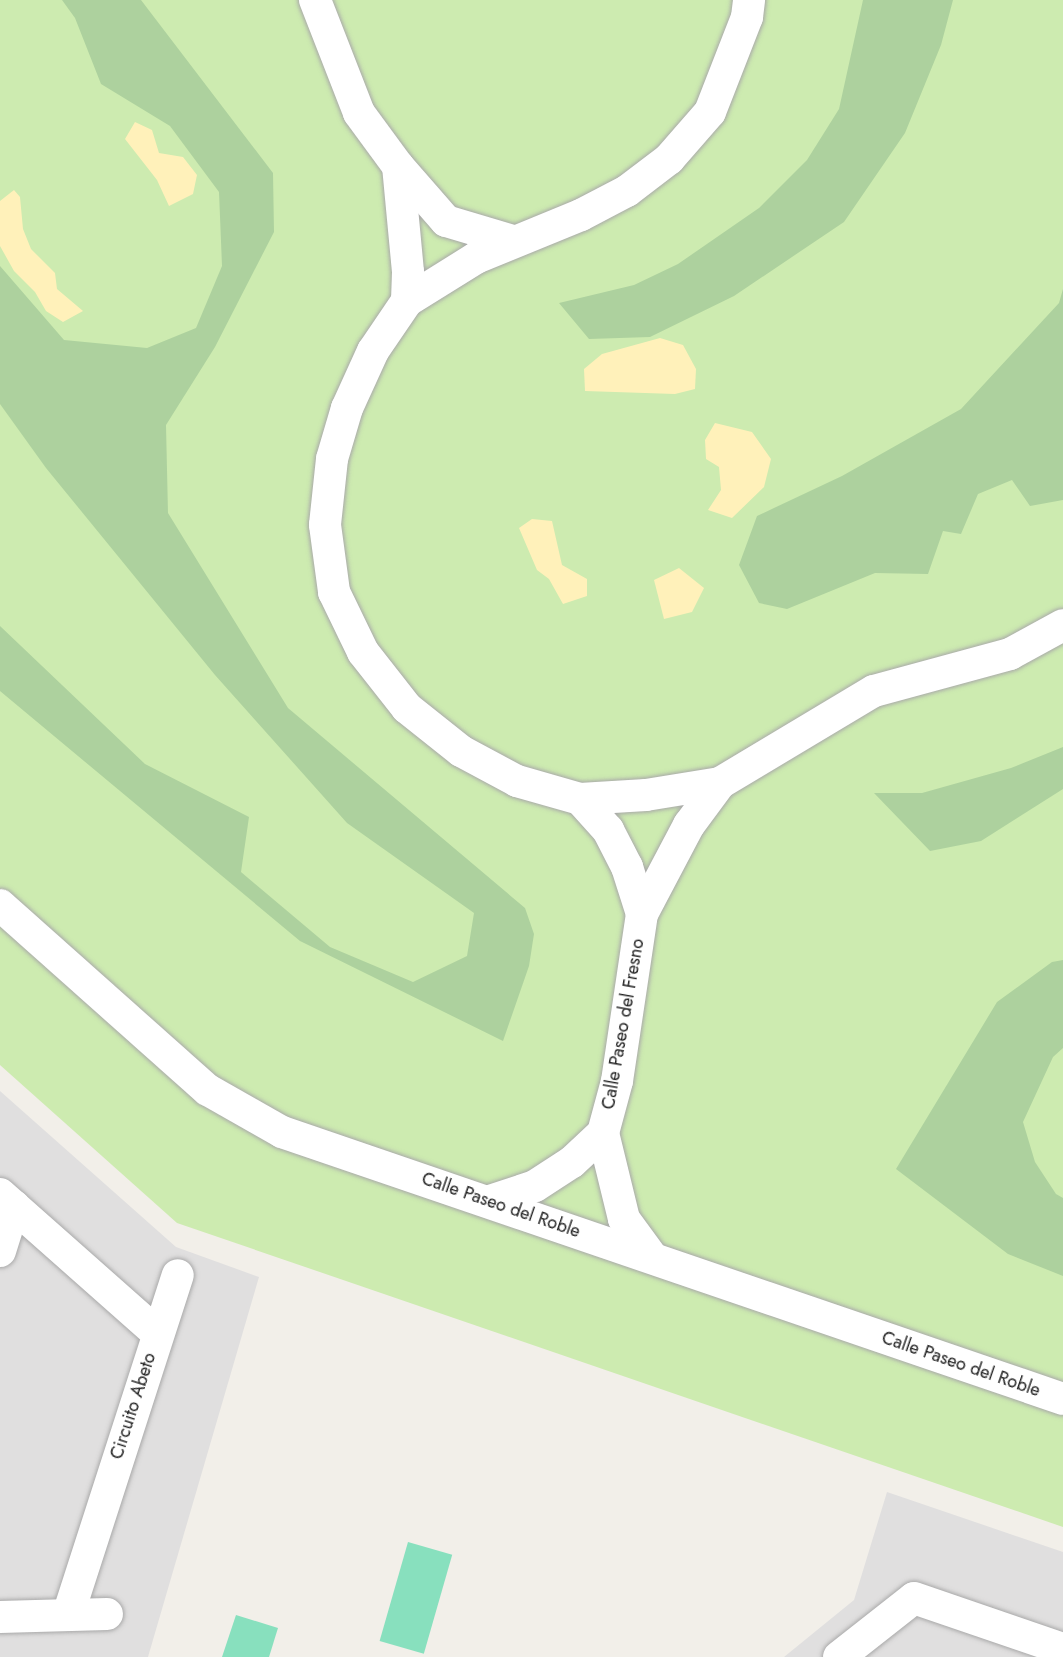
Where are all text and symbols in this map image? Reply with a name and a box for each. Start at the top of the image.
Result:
street label: Calle Paseo del Fresno [597,937,649,1111]
street label: Calle Paseo del Roble [419,1168,583,1242]
street label: Calle Paseo del Roble [879,1327,1043,1401]
street label: Circuito Abeto [106,1350,160,1462]

